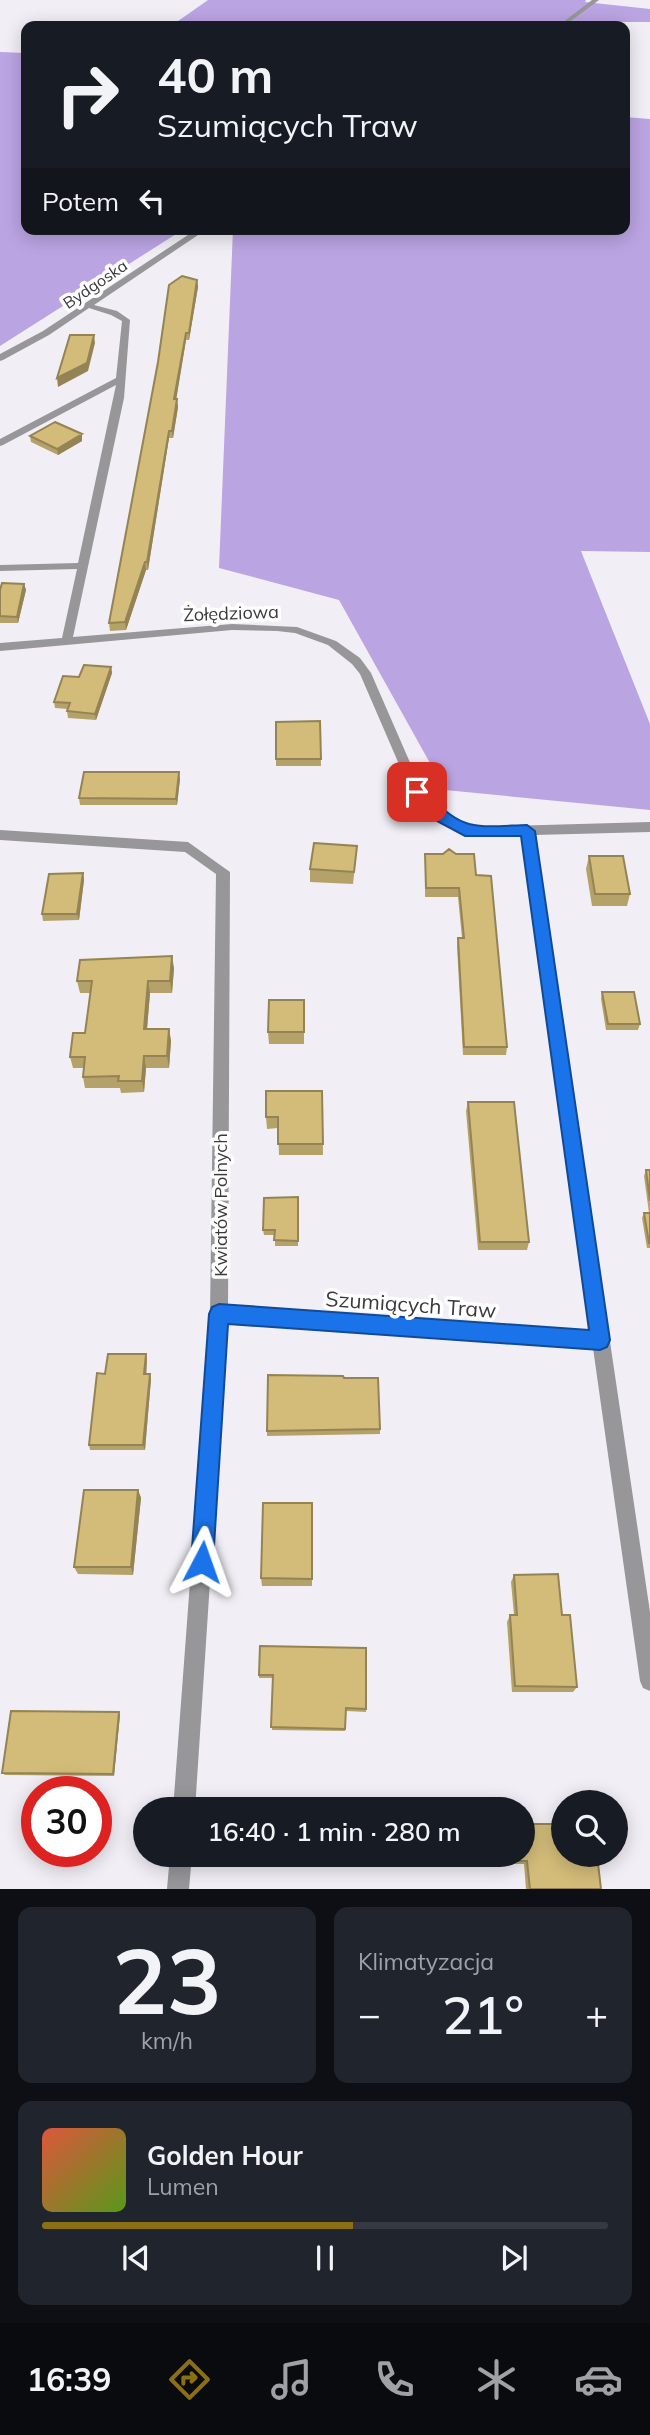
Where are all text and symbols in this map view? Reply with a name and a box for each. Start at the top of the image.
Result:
text: 40 m [157,44,273,105]
icon: right [42,49,133,140]
text: Szumiących Traw [157,105,418,145]
icon: left [133,182,171,220]
text: Potem [42,185,119,218]
street label: Bydgoska [59,255,131,313]
street label: Żołędziowa [183,600,279,626]
pin [387,762,447,822]
icon: arrive [398,773,436,811]
street label: Kwiatów Polnych [209,1133,232,1277]
street label: Szumiących Traw [325,1285,497,1323]
position arrow [165,1525,239,1599]
speed limit sign: 30 [21,1776,112,1867]
map controls [551,1790,628,1867]
button: search [551,1790,628,1867]
text: 16:40 · 1 min · 280 m [207,1815,461,1848]
text: 23 [112,1923,222,2037]
text: Klimatyzacja [358,1947,494,1976]
text: 21° [442,1982,524,2047]
text: − [358,1990,381,2038]
text: + [585,1990,608,2038]
text: km/h [141,2026,193,2055]
text: Golden Hour [147,2139,303,2172]
text: Lumen [147,2172,219,2201]
icon: previous [117,2239,155,2277]
icon: pause [306,2239,344,2277]
icon: next [495,2239,533,2277]
icon: directions [165,2355,214,2404]
icon: music [267,2355,316,2404]
icon: phone [370,2355,419,2404]
icon: climate [472,2355,521,2404]
icon: car [574,2355,623,2404]
text: 16:39 [27,2359,111,2399]

